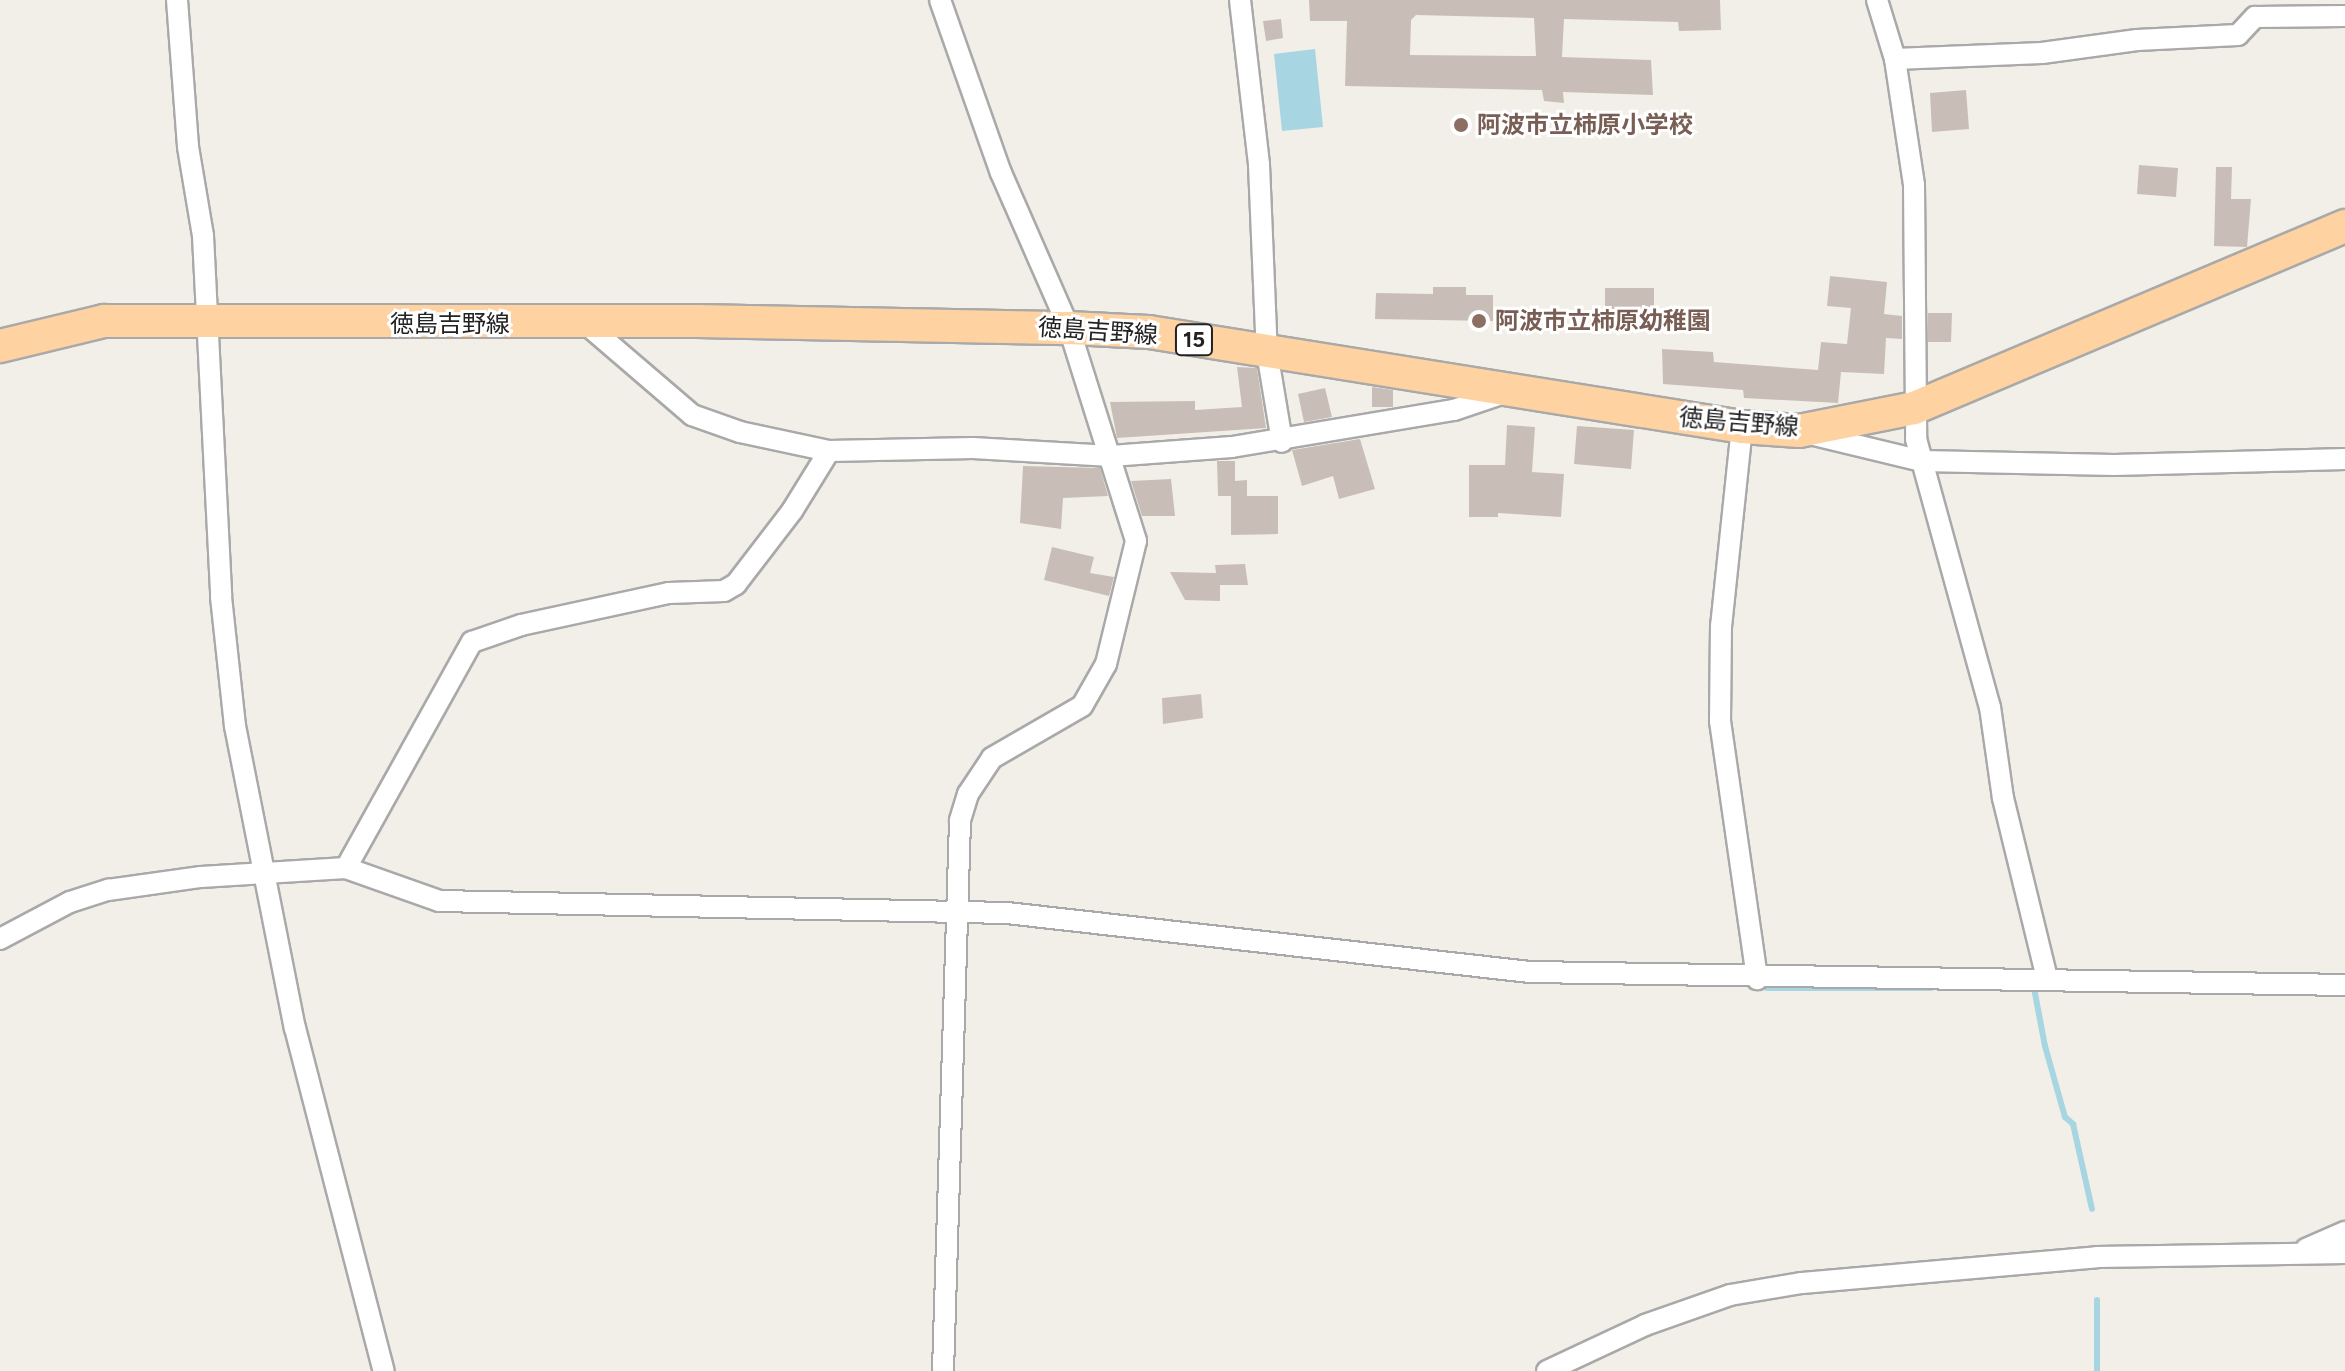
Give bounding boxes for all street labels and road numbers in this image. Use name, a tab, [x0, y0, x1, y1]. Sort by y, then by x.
street label: 徳島吉野線	[390, 310, 510, 338]
street label: 徳島吉野線	[1037, 312, 1159, 350]
road number: 15	[1174, 322, 1214, 358]
street label: 徳島吉野線	[1678, 402, 1800, 442]

